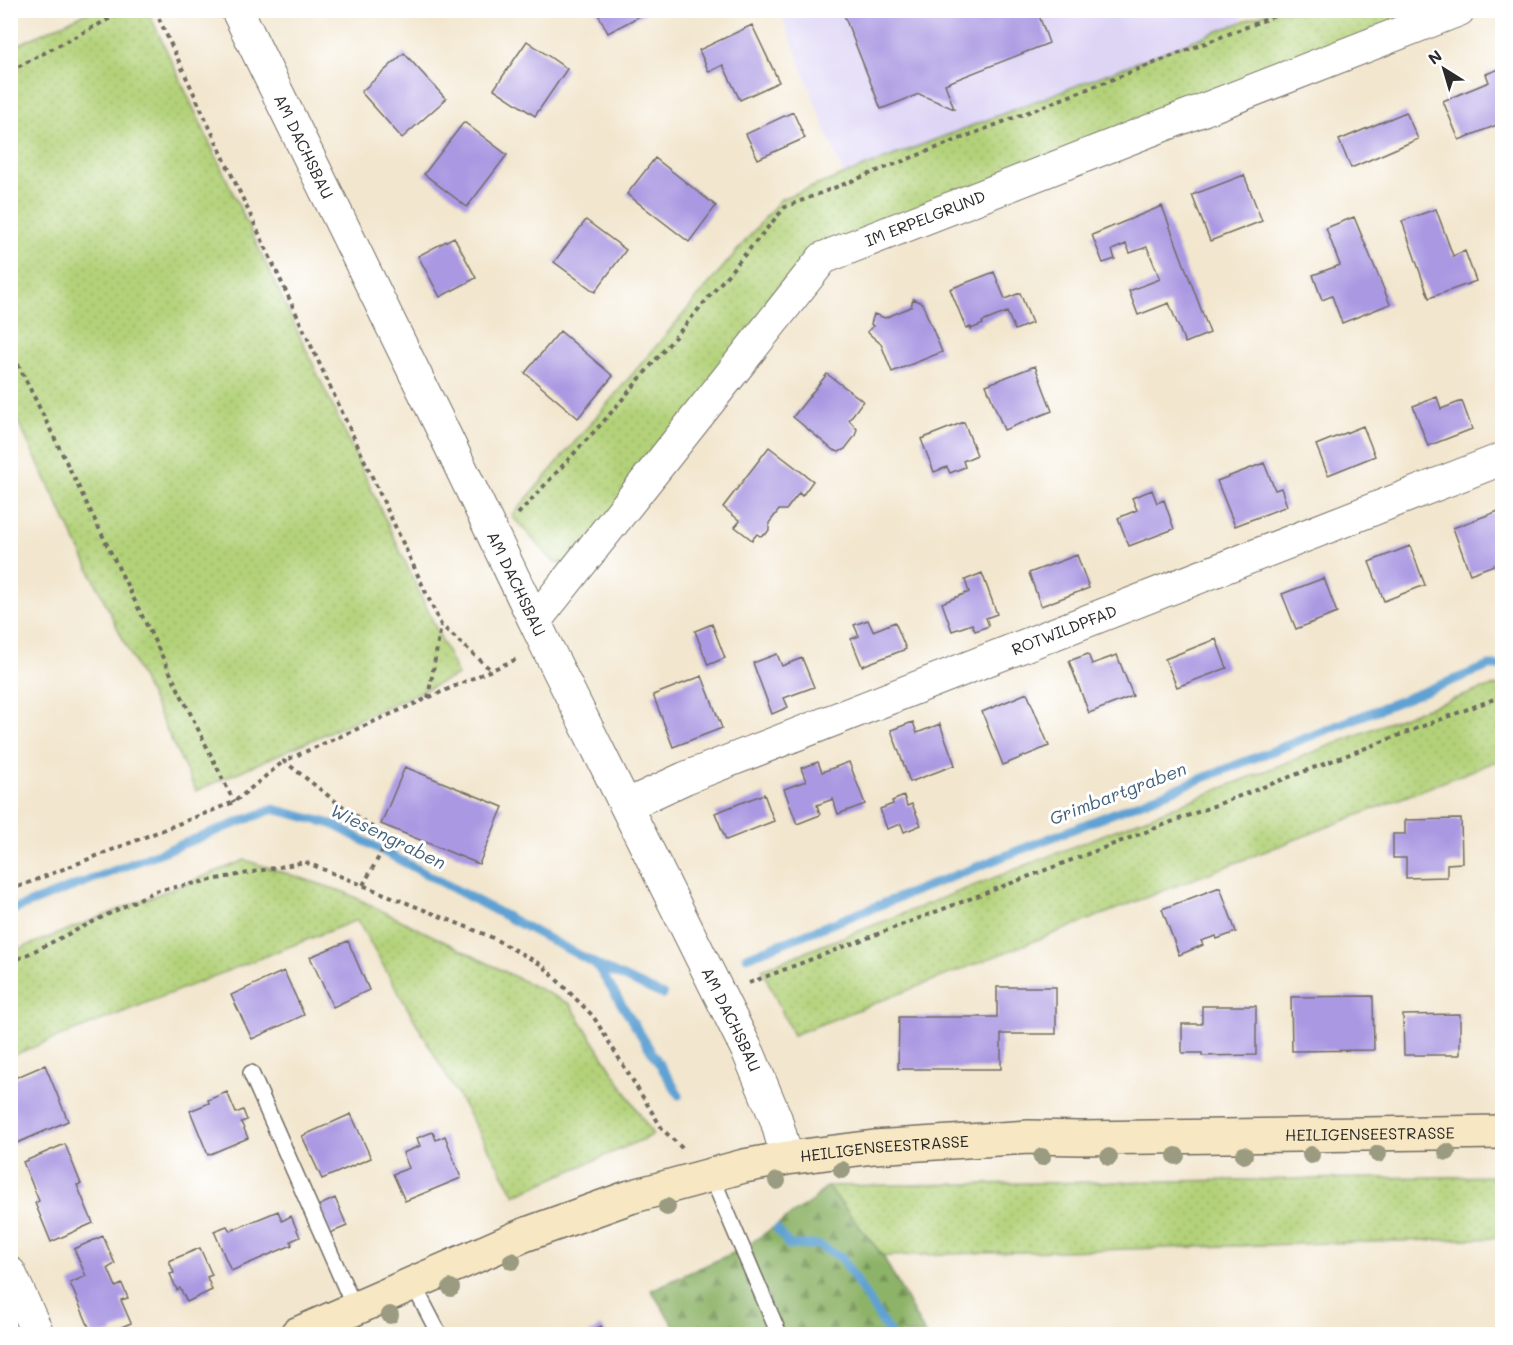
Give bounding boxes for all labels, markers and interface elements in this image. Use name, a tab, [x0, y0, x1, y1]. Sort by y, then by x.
north arrow	[1414, 39, 1474, 99]
text: N	[1423, 45, 1446, 69]
street label: AM DACHSBAU	[270, 91, 339, 202]
street label: IM ERPELGRUND	[862, 185, 988, 251]
street label: AM DACHSBAU	[483, 528, 551, 639]
street label: ROTWILDPFAD	[1008, 599, 1120, 660]
water label: Grimbartgraben	[1046, 756, 1190, 830]
water label: Wiesengraben	[327, 798, 450, 874]
street label: AM DACHSBAU	[698, 963, 766, 1074]
street label: HEILIGENSEESTRASSE	[1285, 1122, 1455, 1145]
street label: HEILIGENSEESTRASSE	[799, 1130, 969, 1166]

